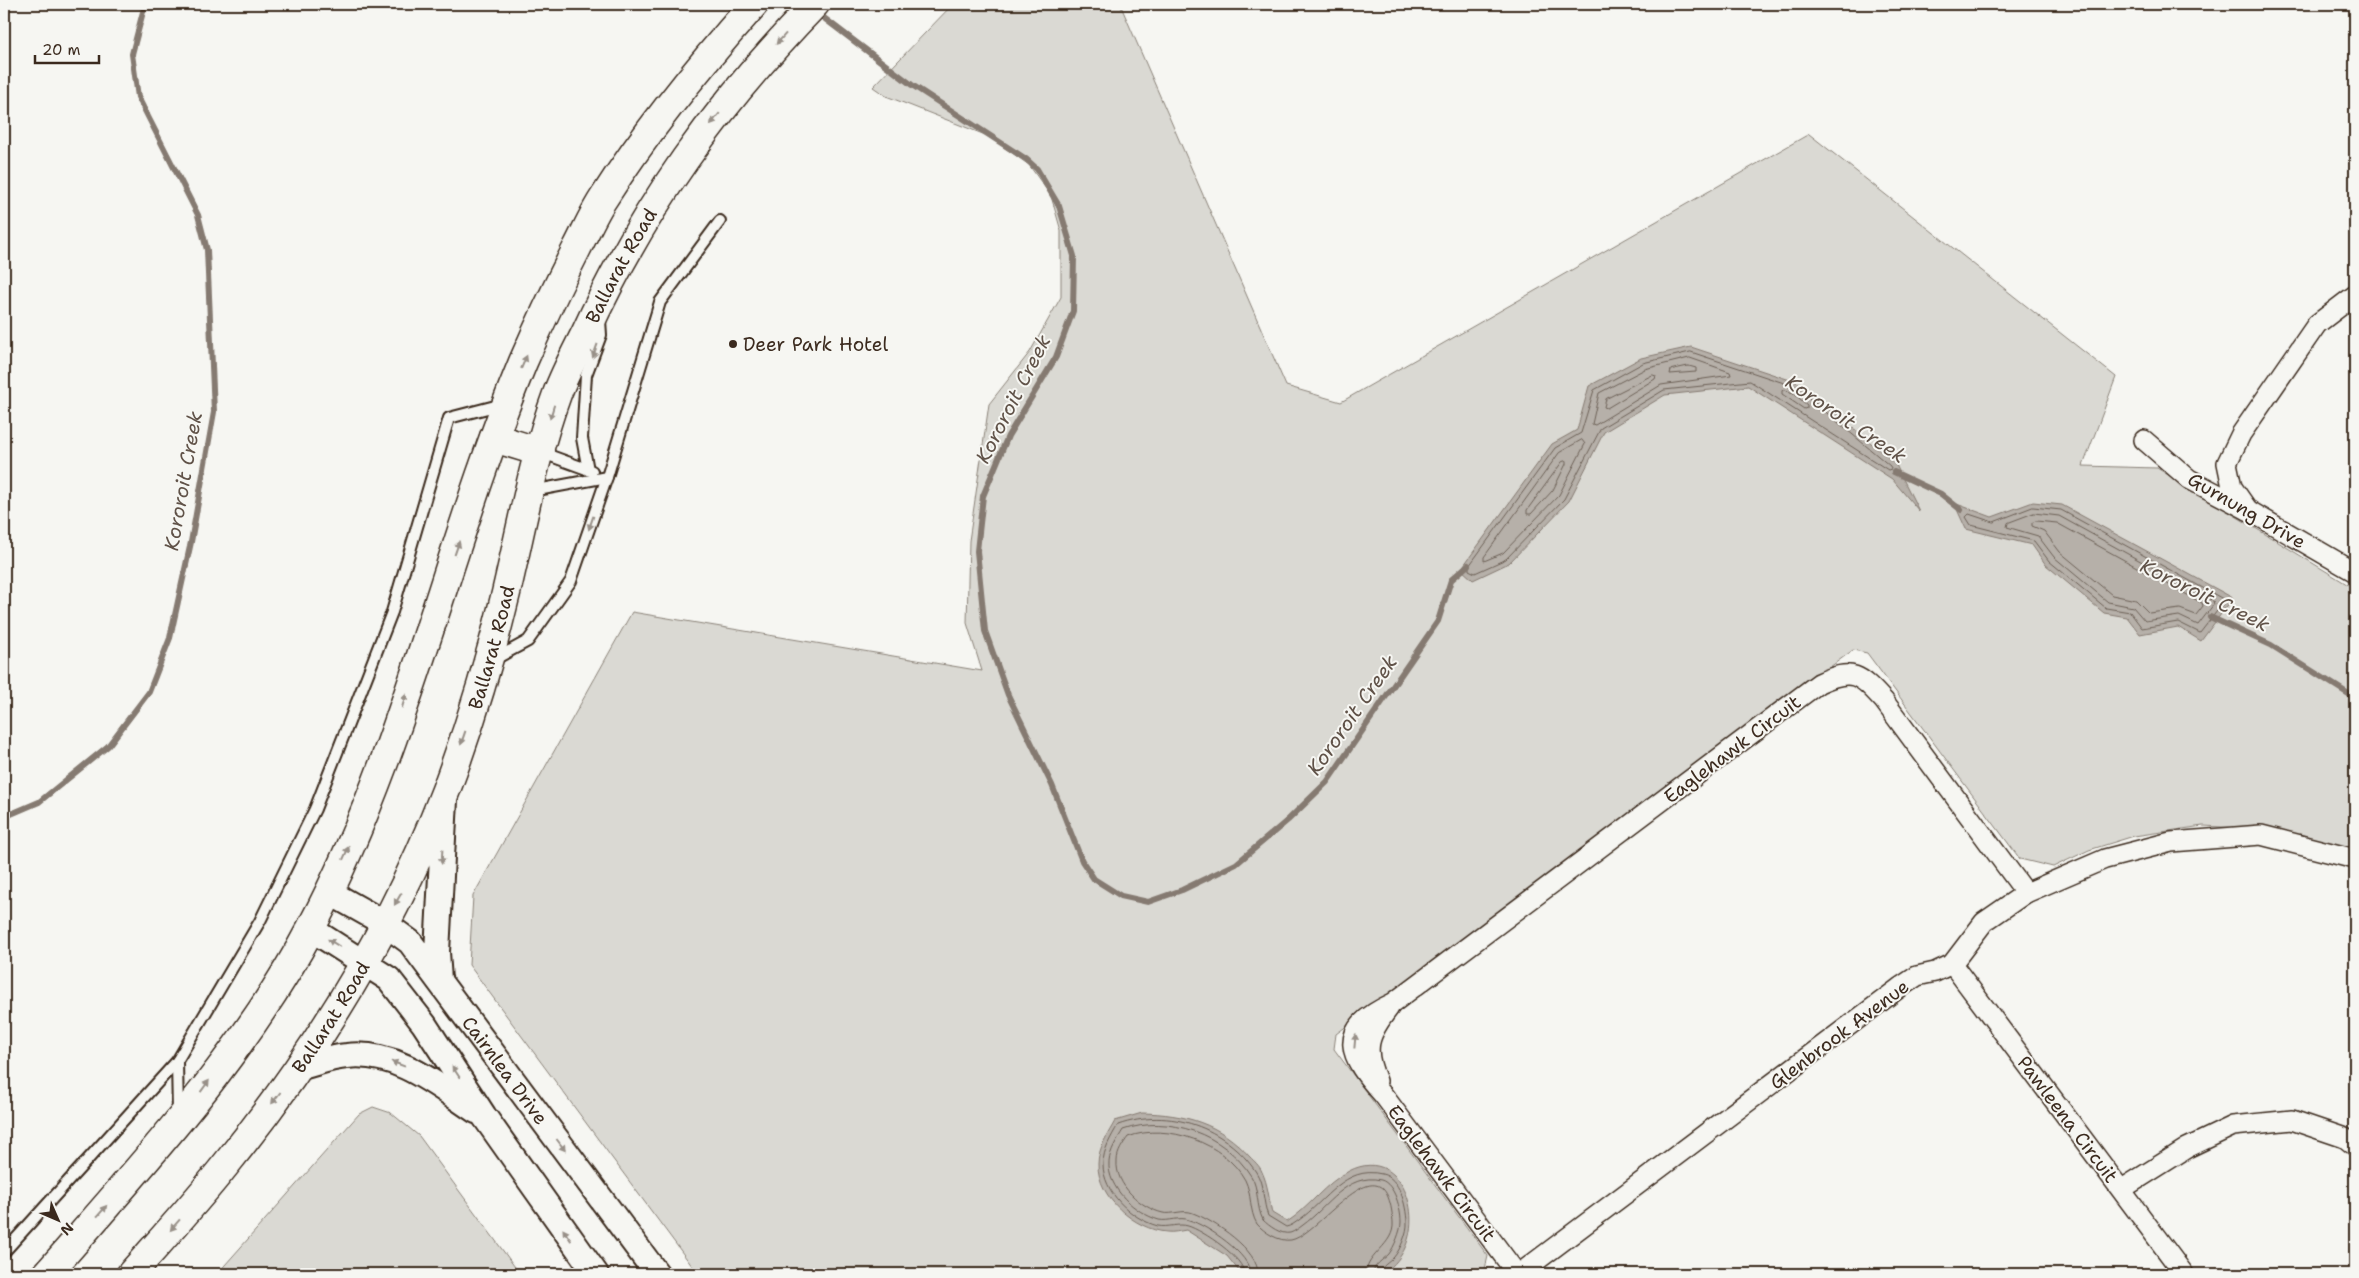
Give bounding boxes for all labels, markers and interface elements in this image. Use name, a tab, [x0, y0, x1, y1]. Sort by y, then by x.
scale bar	[35, 32, 99, 64]
one-way arrow	[776, 33, 787, 45]
text: 20 m	[42, 40, 81, 60]
one-way arrow	[709, 112, 720, 125]
street label: Ballarat Road	[580, 204, 663, 327]
water label: Kororoit Creek	[969, 330, 1057, 468]
place label: Deer Park Hotel	[743, 332, 888, 357]
marker: Deer Park Hotel	[727, 338, 739, 350]
one-way arrow	[591, 344, 599, 359]
one-way arrow	[520, 355, 528, 369]
water label: Kororoit Creek	[1780, 369, 1912, 470]
one-way arrow	[547, 405, 555, 420]
water label: Kororoit Creek	[158, 409, 208, 553]
street label: Gurnung Drive	[2183, 467, 2310, 554]
one-way arrow	[587, 516, 595, 531]
one-way arrow	[454, 540, 461, 555]
water label: Kororoit Creek	[2136, 552, 2275, 638]
street label: Ballarat Road	[463, 583, 520, 712]
water label: Kororoit Creek	[1301, 649, 1403, 780]
street label: Eaglehawk Circuit	[1659, 690, 1806, 809]
one-way arrow	[401, 694, 409, 709]
one-way arrow	[459, 730, 467, 745]
one-way arrow	[342, 846, 350, 860]
one-way arrow	[438, 849, 446, 865]
one-way arrow	[394, 892, 402, 907]
one-way arrow	[328, 939, 341, 948]
street label: Ballarat Road	[286, 957, 375, 1078]
street label: Glenbrook Avenue	[1765, 974, 1914, 1095]
street label: Cairnlea Drive	[456, 1011, 554, 1130]
one-way arrow	[1351, 1032, 1359, 1048]
street label: Pawleena Circuit	[2012, 1051, 2123, 1188]
one-way arrow	[390, 1060, 405, 1067]
one-way arrow	[451, 1066, 460, 1079]
one-way arrow	[200, 1080, 211, 1093]
one-way arrow	[271, 1091, 281, 1105]
street label: Eaglehawk Circuit	[1382, 1100, 1501, 1247]
one-way arrow	[556, 1138, 567, 1151]
north arrow	[32, 1196, 82, 1246]
one-way arrow	[96, 1205, 107, 1217]
one-way arrow	[169, 1218, 180, 1231]
text: N	[57, 1219, 77, 1239]
one-way arrow	[562, 1228, 572, 1242]

